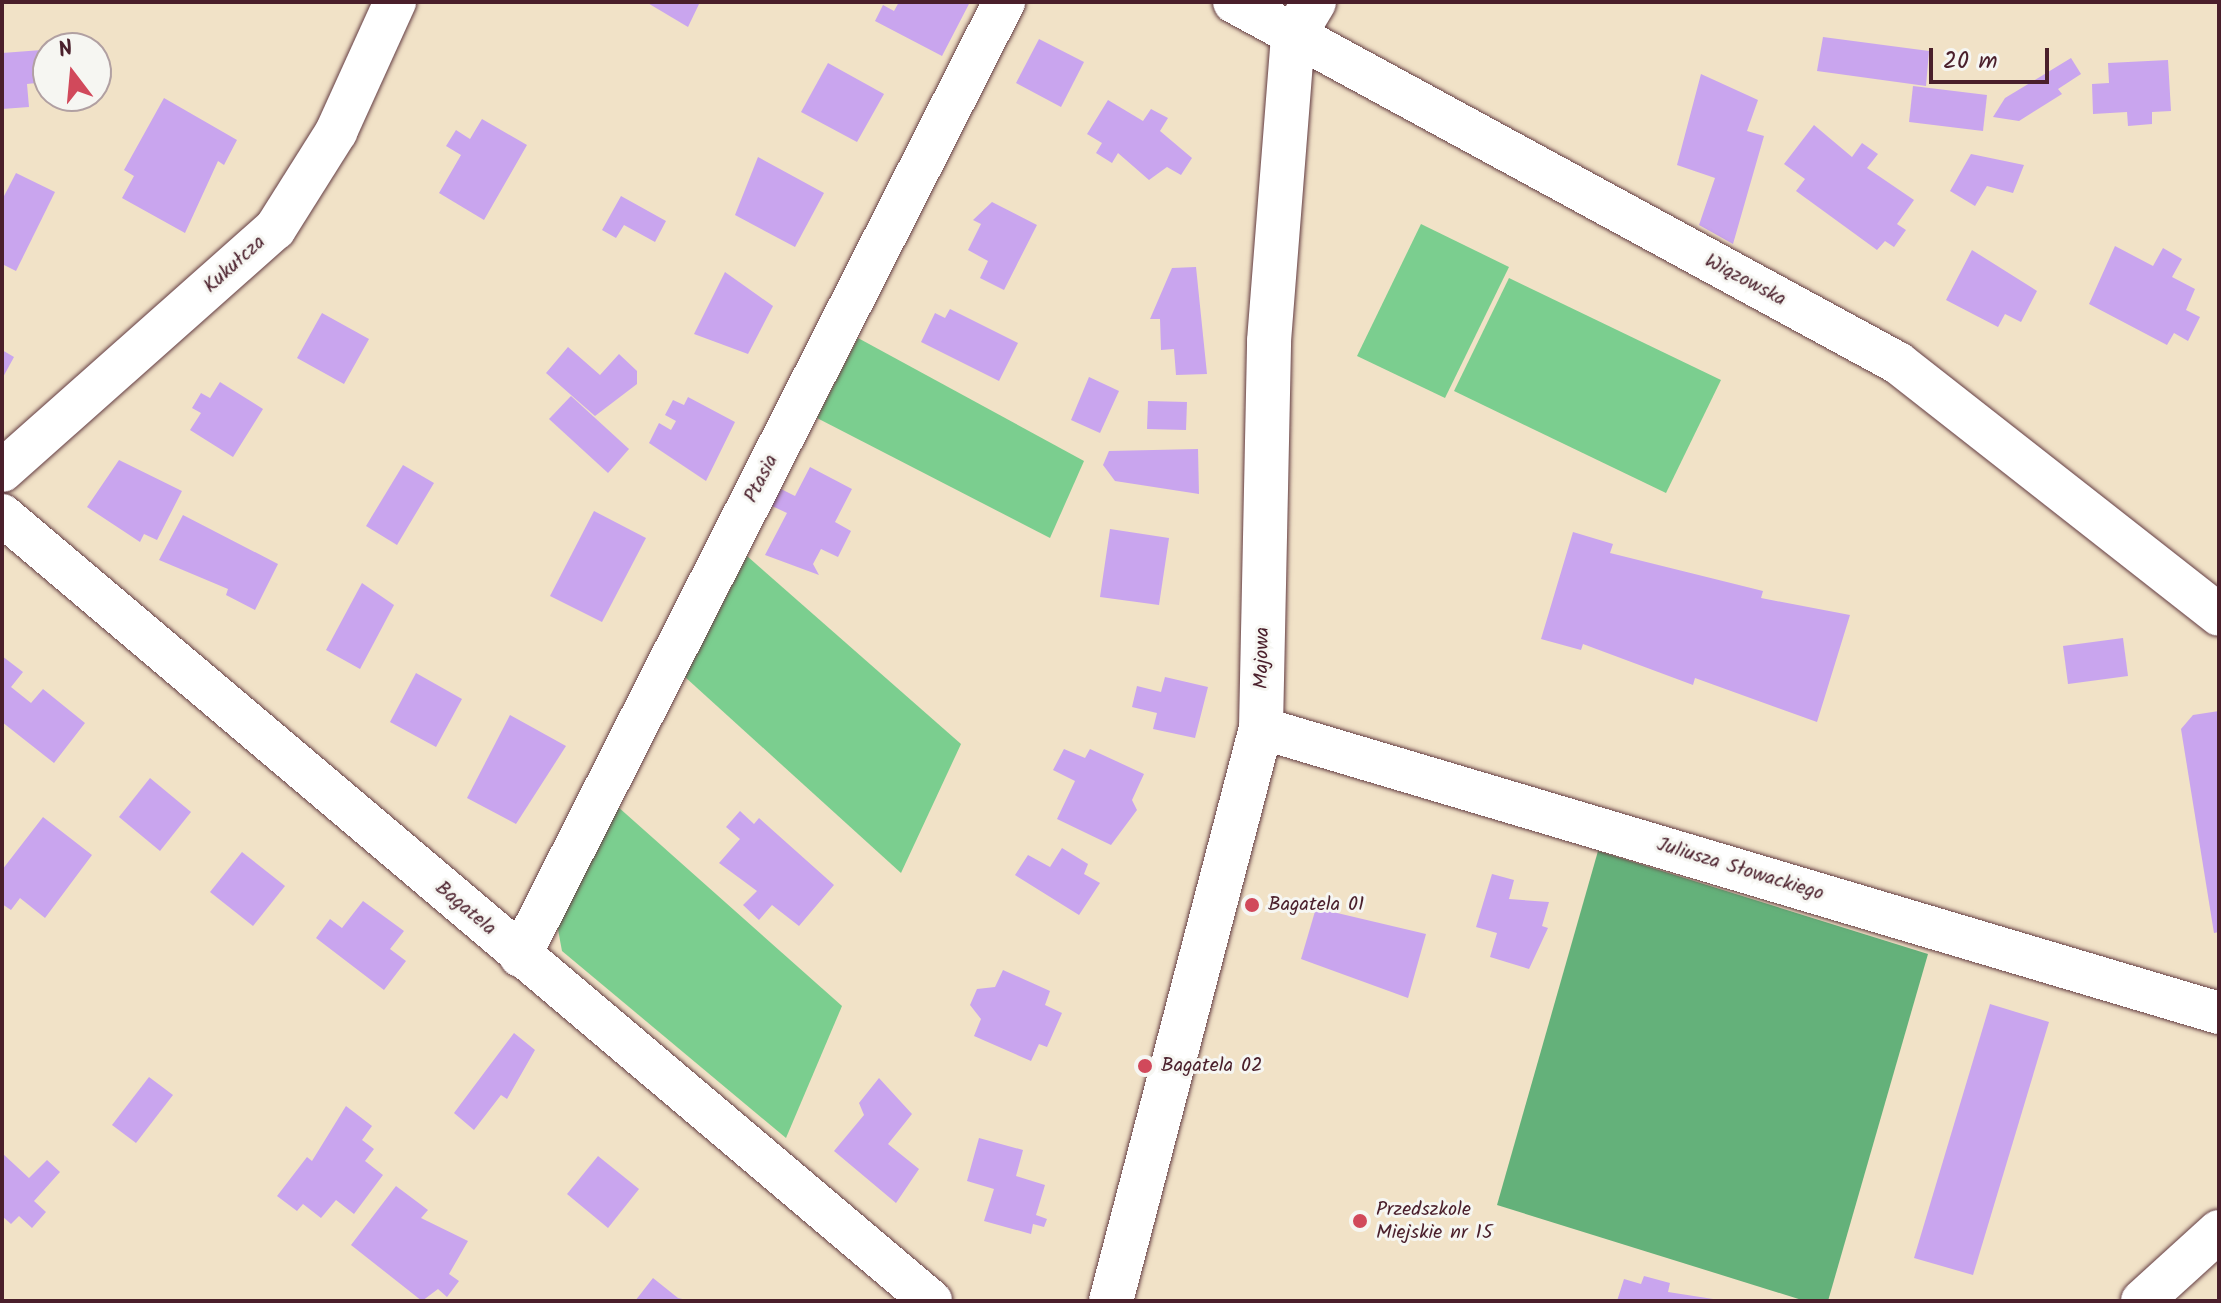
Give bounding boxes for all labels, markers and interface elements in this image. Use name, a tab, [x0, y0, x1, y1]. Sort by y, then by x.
north arrow	[32, 32, 112, 112]
text: N	[54, 32, 77, 69]
scale bar	[1933, 32, 2053, 82]
text: 20 m	[1943, 42, 1998, 81]
street label: Kukułcza	[199, 231, 271, 299]
street label: Wiązowska	[1700, 250, 1790, 312]
street label: Ptasia	[740, 451, 784, 507]
street label: Majowa	[1250, 627, 1276, 689]
street label: Juliusza Słowackiego	[1654, 833, 1826, 907]
street label: Bagatela	[430, 877, 500, 941]
place label: Bagatela 01	[1268, 893, 1364, 917]
marker: Bagatela 01	[1243, 896, 1261, 914]
place label: Bagatela 02	[1161, 1054, 1263, 1078]
marker: Bagatela 02	[1136, 1057, 1154, 1075]
place label: Przedszkole Miejskie nr 15	[1376, 1198, 1493, 1245]
marker: Przedszkole Miejskie nr 15	[1351, 1212, 1369, 1230]

